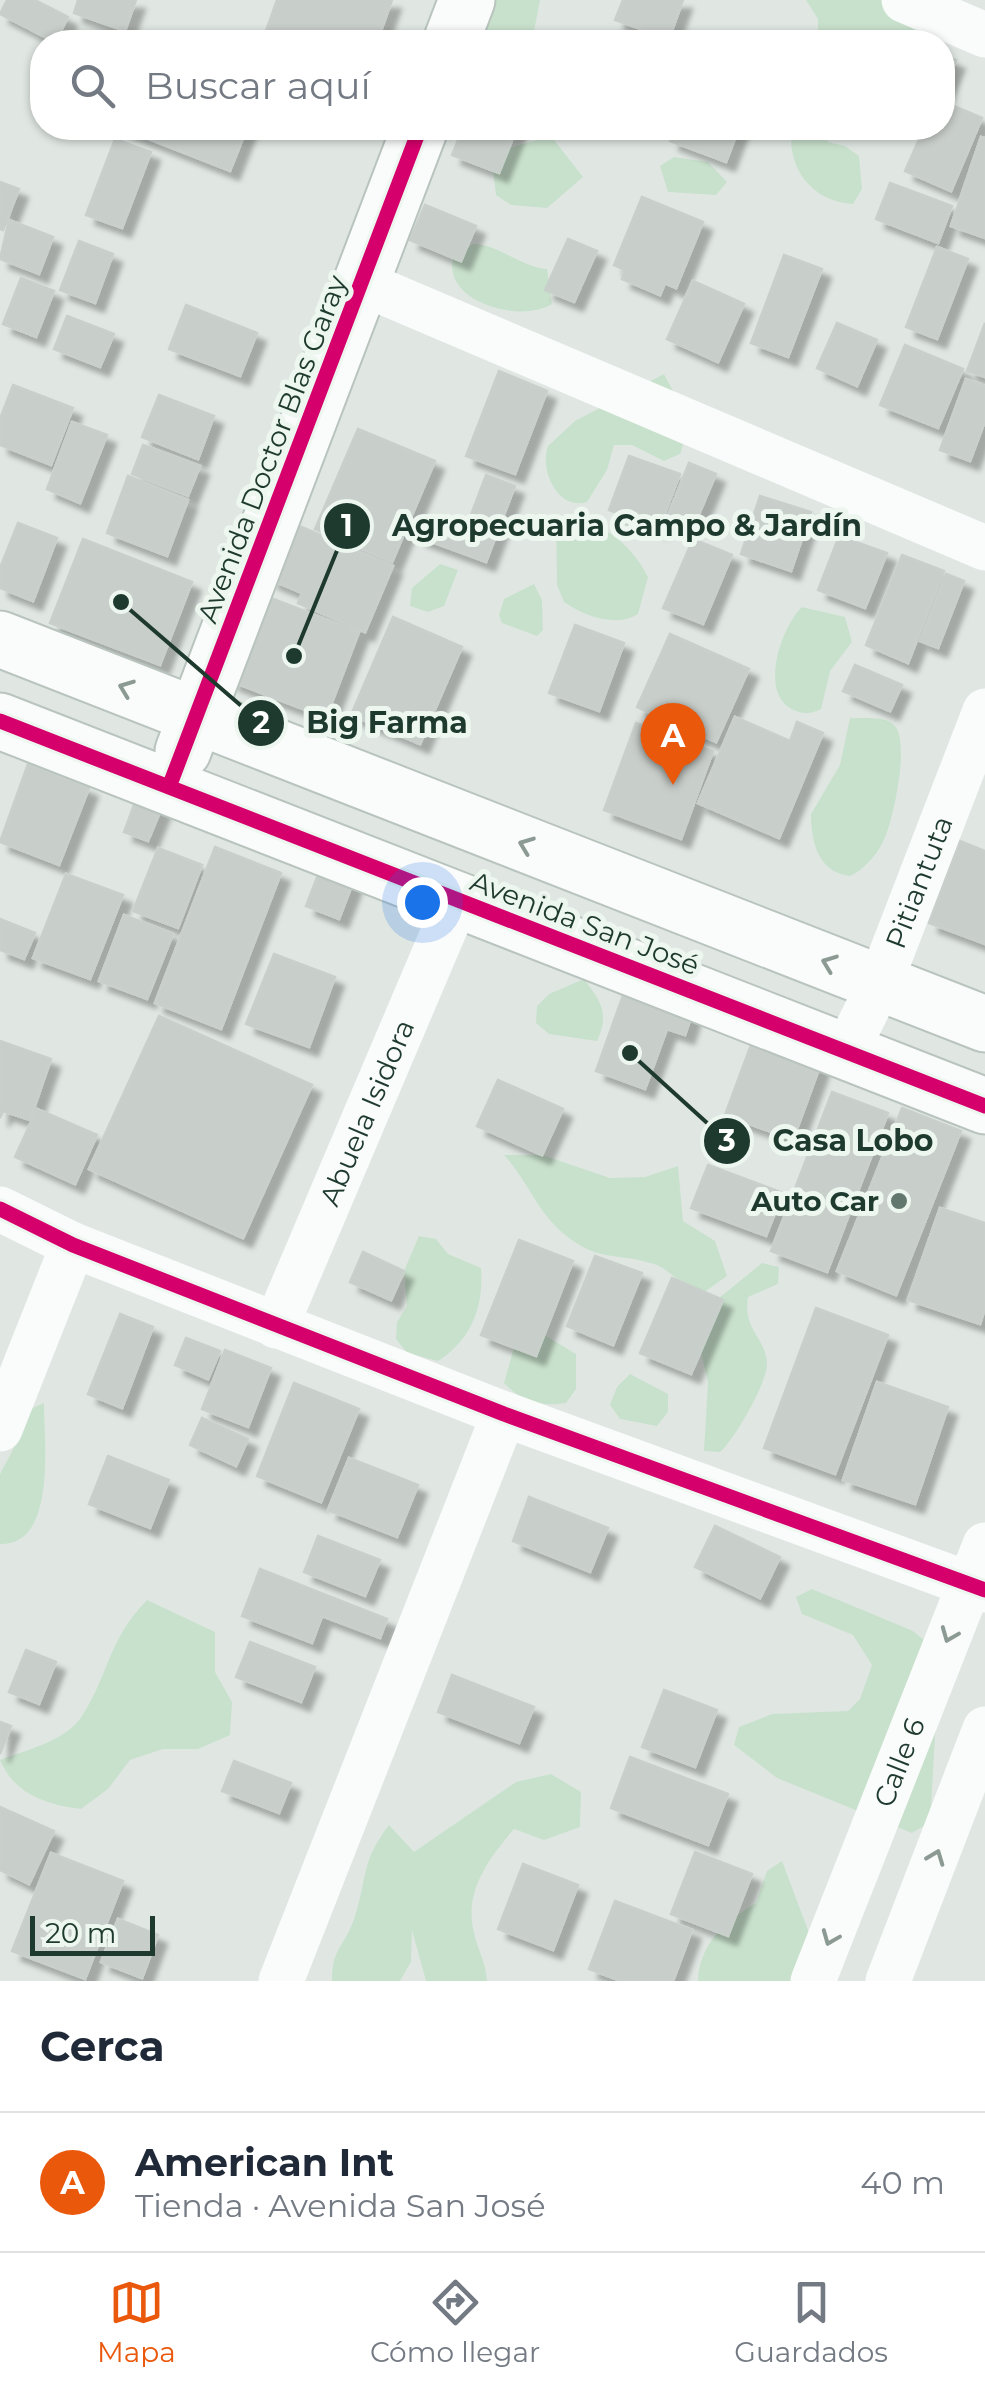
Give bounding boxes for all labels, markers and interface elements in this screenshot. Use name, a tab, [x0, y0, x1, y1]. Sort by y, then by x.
search box	[30, 30, 955, 140]
icon: search	[65, 58, 120, 113]
text: Buscar aquí	[145, 62, 371, 109]
street label: Avenida Doctor Blas Garay	[190, 270, 354, 628]
callout: Agropecuaria Campo & Jardín	[322, 496, 882, 556]
text: 1	[341, 507, 353, 544]
text: Agropecuaria Campo & Jardín	[391, 507, 862, 544]
one-way arrow	[118, 680, 135, 700]
callout: Big Farma	[236, 693, 487, 753]
pin: A	[640, 702, 706, 785]
text: 2	[252, 704, 270, 741]
text: Big Farma	[306, 704, 468, 741]
street label: Pitiantuta	[878, 811, 960, 953]
one-way arrow	[518, 836, 536, 856]
street label: Avenida San José	[466, 864, 704, 982]
your location	[397, 877, 448, 928]
one-way arrow	[821, 954, 839, 974]
street label: Abuela Isidora	[312, 1014, 421, 1211]
callout: Casa Lobo	[702, 1111, 953, 1171]
text: 3	[717, 1122, 736, 1159]
text: Casa Lobo	[772, 1122, 934, 1159]
place label: Auto Car	[750, 1184, 879, 1218]
marker: Auto Car	[888, 1190, 910, 1212]
one-way arrow	[941, 1626, 961, 1643]
street label: Calle 6	[866, 1713, 932, 1812]
one-way arrow	[924, 1850, 945, 1867]
scale bar	[30, 1911, 155, 1956]
text: 20 m	[45, 1916, 116, 1950]
one-way arrow	[822, 1928, 842, 1946]
text: Cerca	[40, 2020, 165, 2072]
text: American Int	[135, 2139, 394, 2186]
text: A	[60, 2163, 85, 2202]
text: 40 m	[860, 2163, 945, 2202]
text: Tienda · Avenida San José	[135, 2186, 545, 2225]
tab: Mapa	[97, 2275, 176, 2369]
tab: Cómo llegar	[370, 2275, 540, 2369]
tab: Guardados	[734, 2275, 888, 2369]

